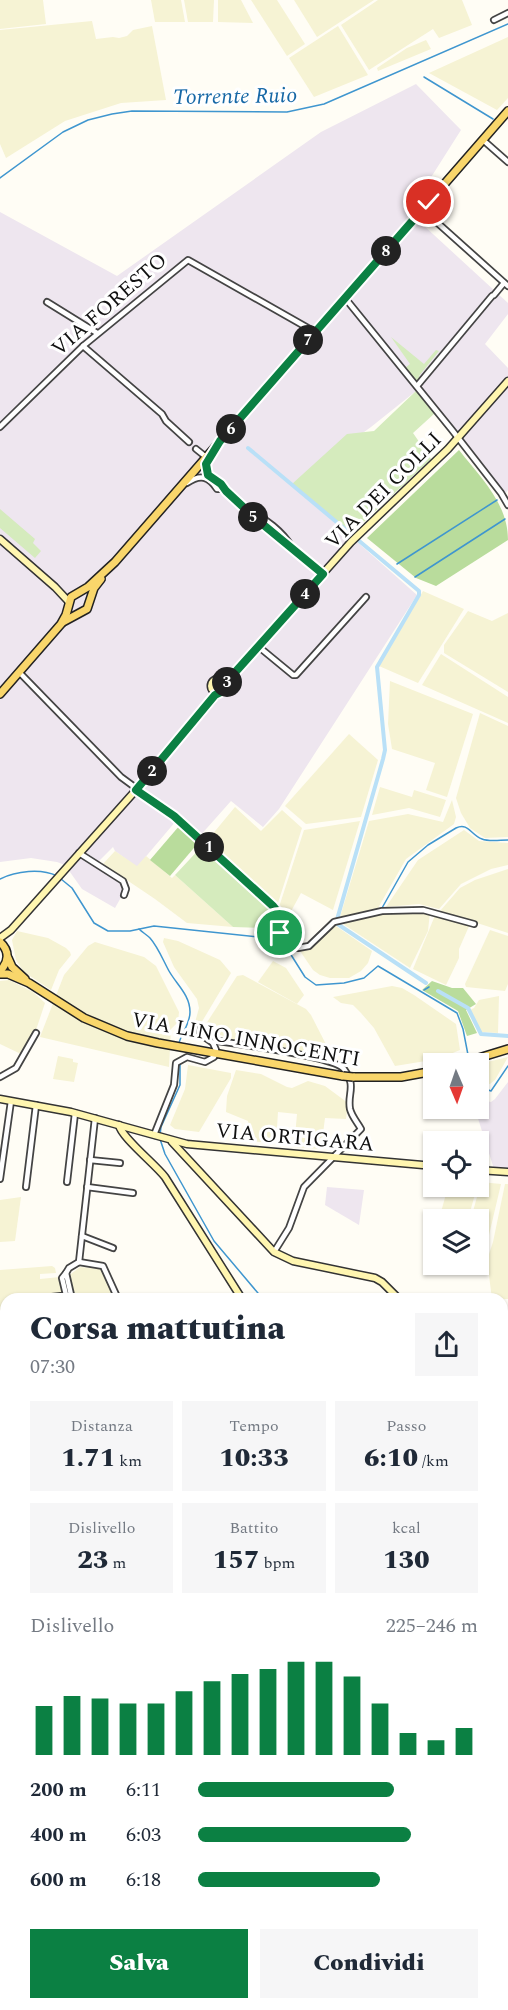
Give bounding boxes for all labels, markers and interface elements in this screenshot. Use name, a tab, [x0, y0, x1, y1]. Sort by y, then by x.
water label: Torrente Ruio	[173, 79, 298, 114]
pin	[403, 176, 454, 227]
icon: check	[412, 185, 445, 218]
pin: 8	[371, 236, 401, 266]
text: 8	[382, 239, 390, 263]
street label: VIA FORESTO	[45, 245, 175, 364]
pin: 7	[293, 325, 323, 355]
text: 7	[304, 328, 312, 352]
pin: 6	[216, 414, 246, 444]
text: 6	[227, 417, 235, 441]
street label: VIA DEI COLLI	[318, 425, 450, 557]
pin: 5	[238, 502, 268, 532]
text: 5	[249, 505, 257, 529]
pin: 4	[290, 579, 320, 609]
text: 4	[301, 582, 309, 606]
pin: 3	[212, 667, 242, 697]
text: 3	[223, 670, 231, 694]
pin: 2	[137, 756, 167, 786]
text: 2	[148, 759, 156, 783]
pin: 1	[194, 832, 224, 862]
text: 1	[205, 835, 213, 859]
pin	[254, 907, 305, 958]
icon: arrive	[263, 916, 296, 949]
street label: VIA LINO INNOCENTI	[129, 1004, 363, 1076]
north arrow	[423, 1053, 489, 1119]
map controls	[423, 1053, 489, 1275]
street label: VIA ORTIGARA	[214, 1115, 376, 1161]
button: locate	[423, 1131, 489, 1197]
button: layers	[423, 1209, 489, 1275]
text: Corsa mattutina	[30, 1304, 285, 1354]
button: share	[415, 1313, 478, 1376]
text: 07:30	[30, 1352, 75, 1382]
text: Distanza	[70, 1414, 133, 1438]
text: Tempo	[229, 1414, 279, 1438]
text: Passo	[386, 1414, 426, 1438]
text: 1.71	[61, 1438, 115, 1478]
text: 10:33	[219, 1438, 289, 1478]
text: 6:10	[364, 1438, 418, 1478]
text: km	[115, 1449, 142, 1473]
text: /km	[418, 1449, 449, 1473]
text: Dislivello	[68, 1516, 135, 1540]
text: Battito	[229, 1516, 278, 1540]
text: kcal	[392, 1516, 421, 1540]
text: 23	[77, 1540, 108, 1580]
text: 157	[213, 1540, 260, 1580]
text: 130	[383, 1540, 430, 1580]
text: m	[108, 1551, 126, 1575]
text: bpm	[260, 1551, 295, 1575]
text: Dislivello	[30, 1611, 114, 1641]
text: 225–246 m	[386, 1611, 478, 1641]
text: 200 m	[30, 1775, 87, 1805]
text: 6:11	[126, 1775, 161, 1805]
text: 400 m	[30, 1820, 87, 1850]
text: 6:03	[126, 1820, 161, 1850]
text: 600 m	[30, 1865, 87, 1895]
text: 6:18	[126, 1865, 161, 1895]
button: Salva	[30, 1929, 248, 1998]
button: Condividi	[260, 1929, 478, 1998]

